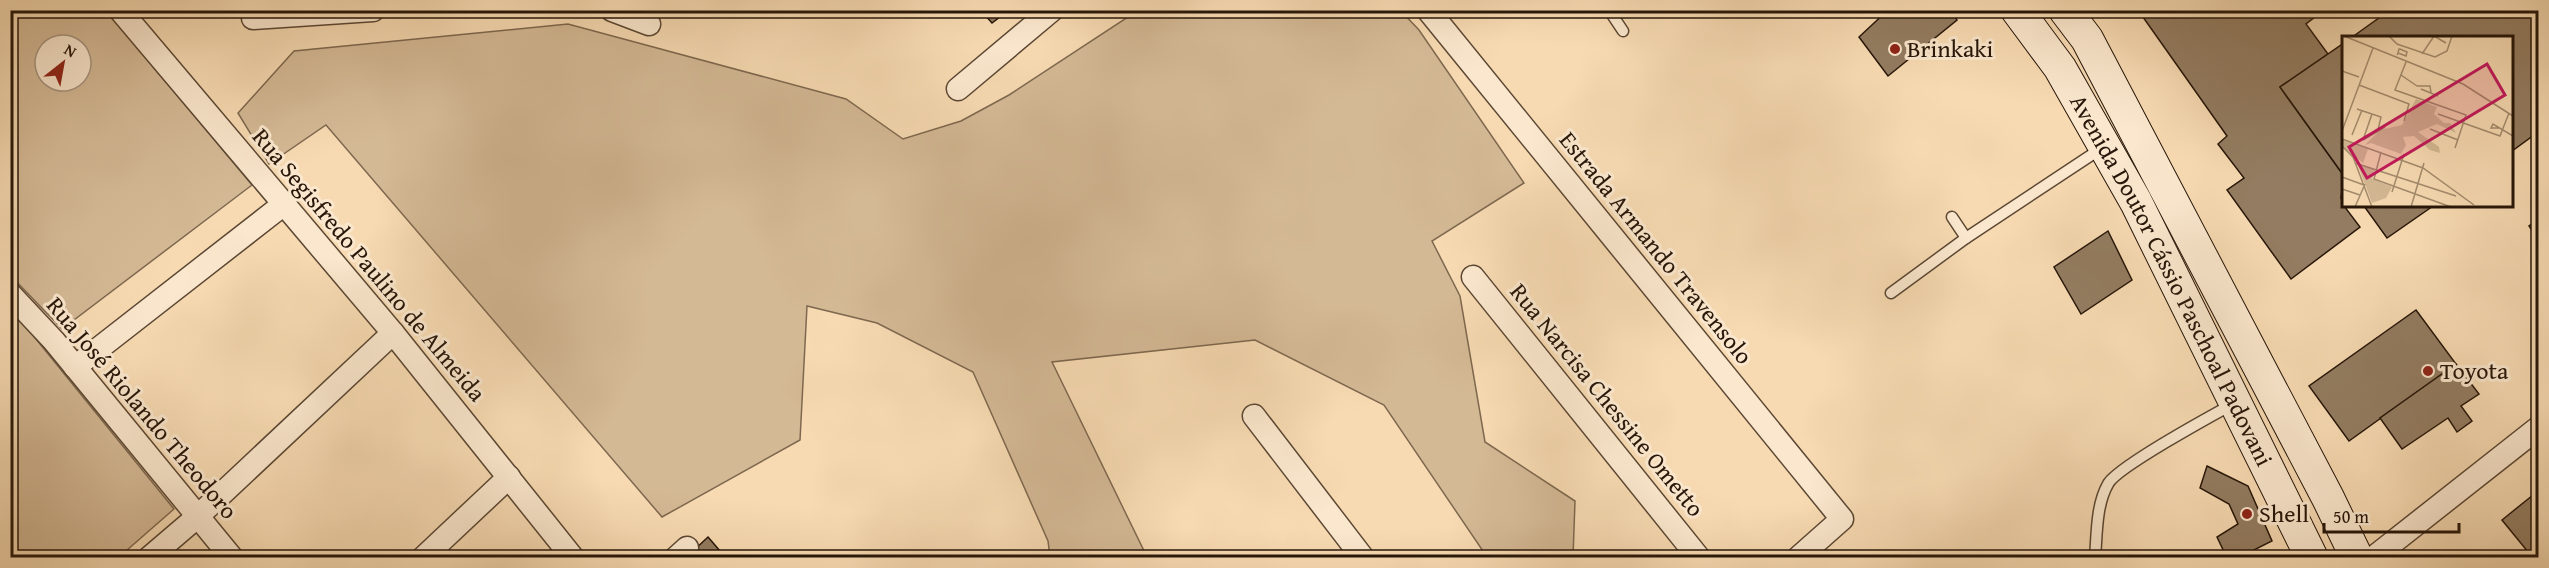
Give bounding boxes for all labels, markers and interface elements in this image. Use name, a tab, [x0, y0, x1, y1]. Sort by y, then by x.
place label: Brinkaki	[1907, 31, 1993, 66]
north arrow	[33, 33, 93, 93]
inset map	[2342, 36, 2513, 207]
text: N	[60, 37, 82, 63]
marker: Brinkaki	[1888, 42, 1902, 56]
street label: Avenida Doutor Cássio Paschoal Padovani	[2061, 88, 2282, 472]
street label: Rua Segisfredo Paulino de Almeida	[244, 120, 495, 410]
street label: Estrada Armando Travensolo	[1551, 124, 1761, 372]
street label: Rua Narcisa Chessine Ometto	[1502, 275, 1713, 524]
street label: Rua José Riolando Theodoro	[39, 289, 246, 527]
place label: Toyota	[2440, 353, 2509, 388]
marker: Toyota	[2421, 364, 2435, 378]
place label: Shell	[2259, 496, 2309, 531]
scale bar	[2324, 496, 2459, 534]
text: 50 m	[2333, 503, 2369, 530]
marker: Shell	[2240, 507, 2254, 521]

